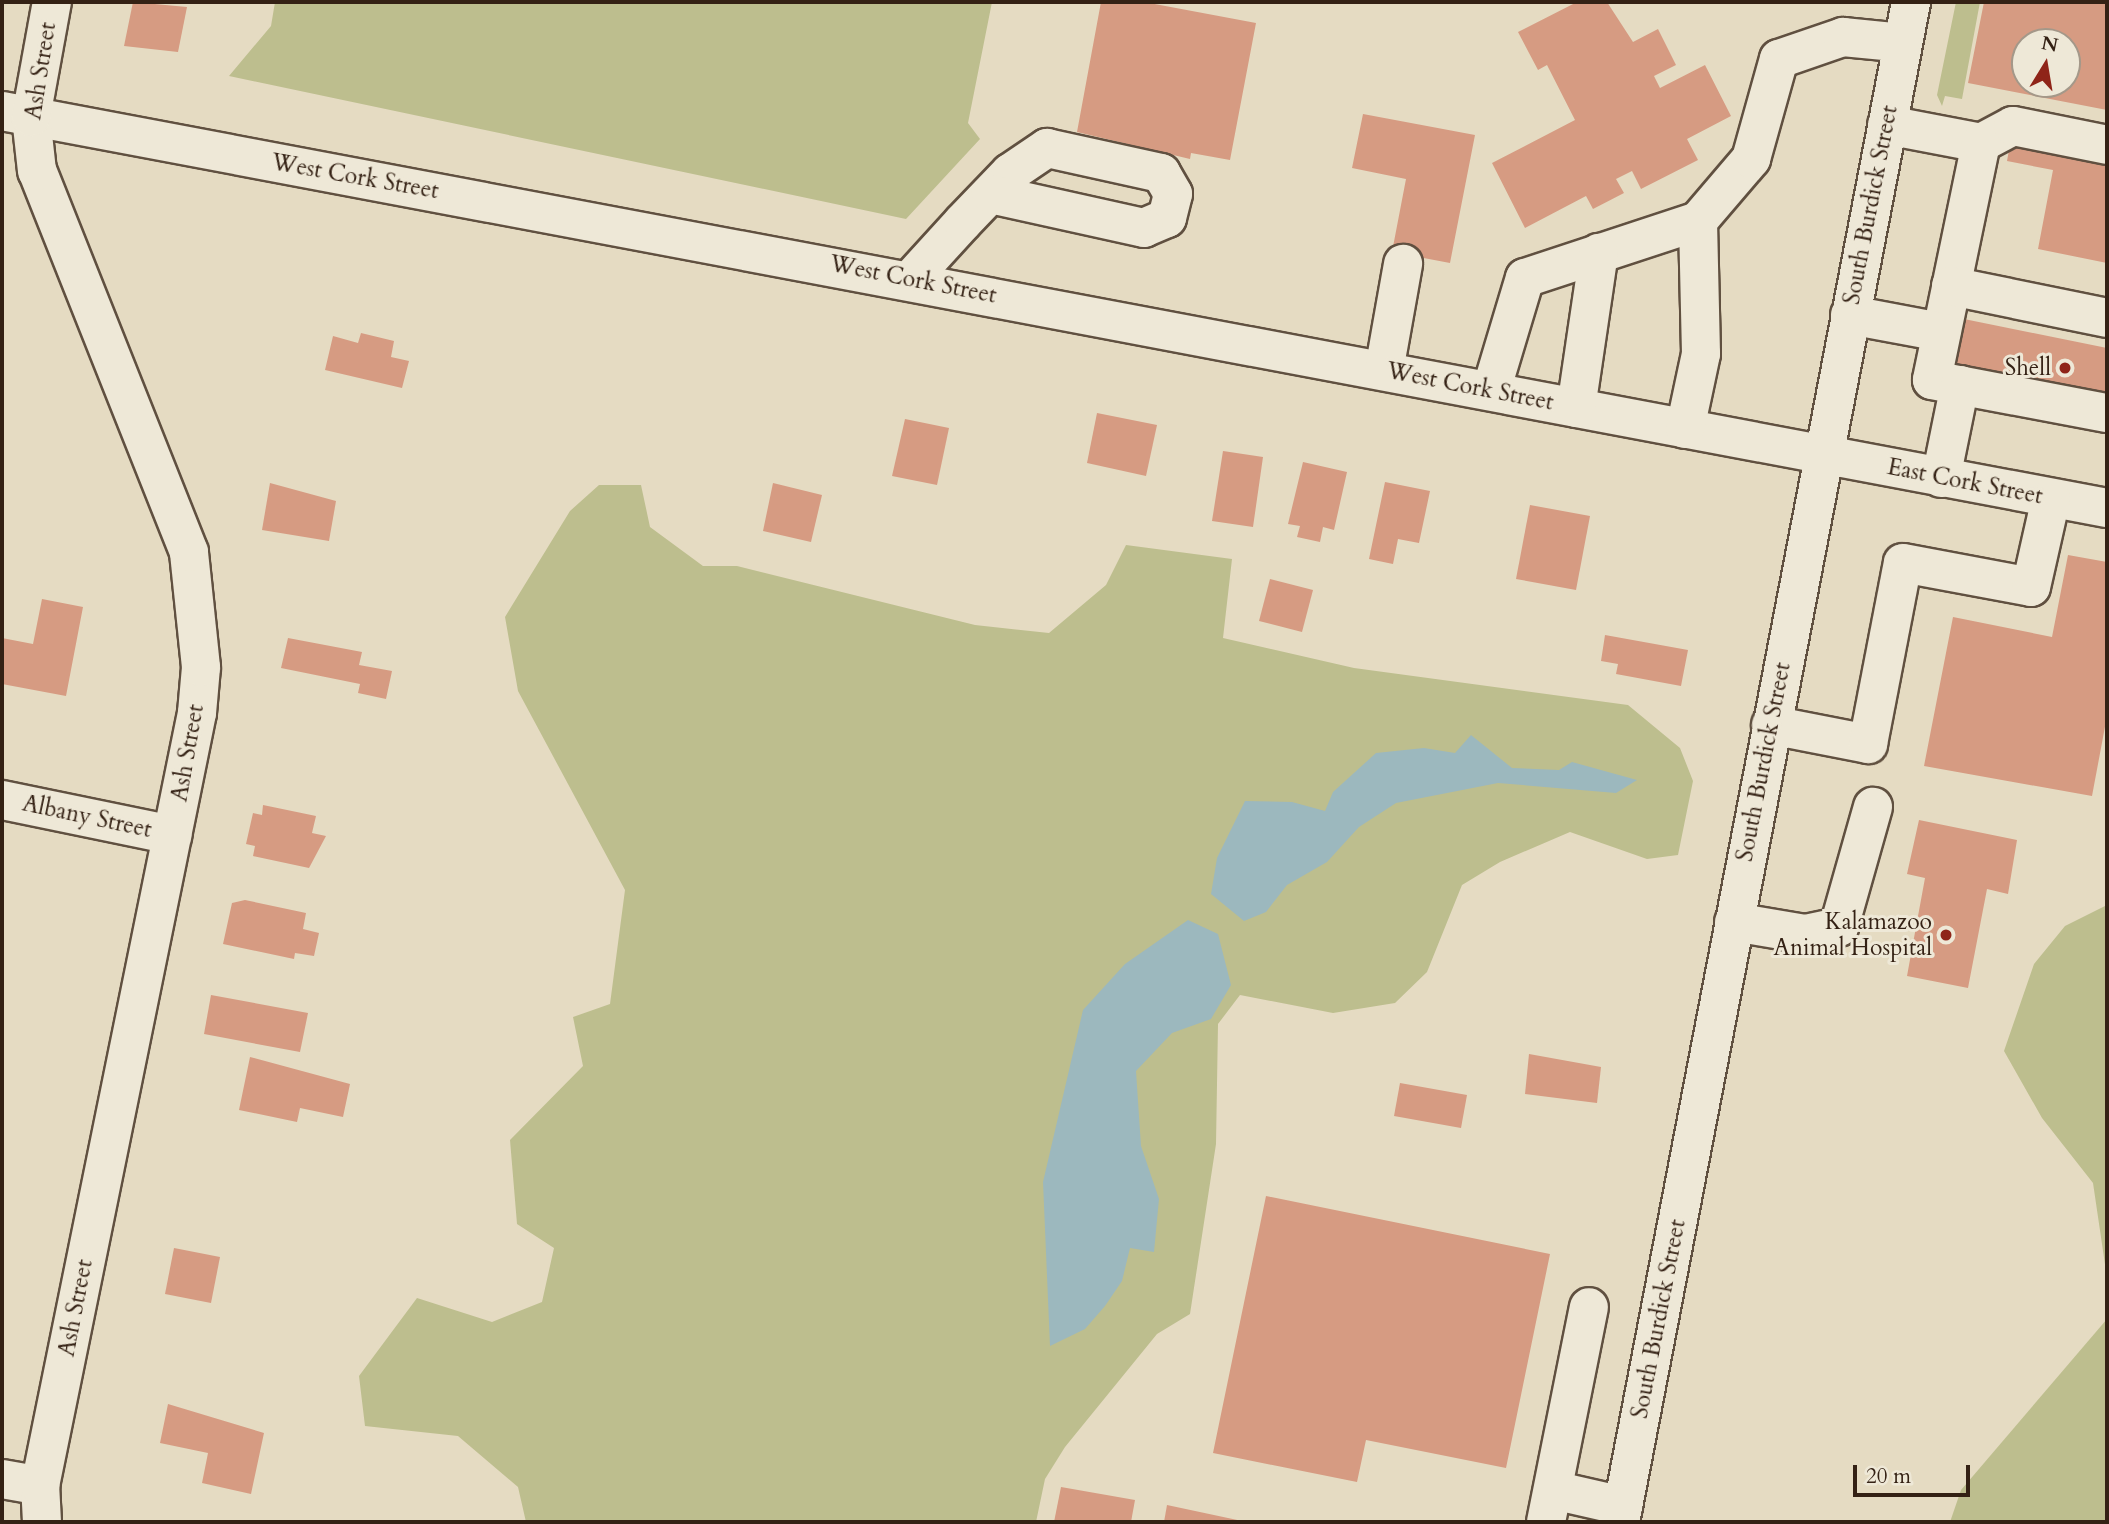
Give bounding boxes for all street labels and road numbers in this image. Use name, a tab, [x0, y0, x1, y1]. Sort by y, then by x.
street label: Ash Street	[20, 20, 62, 122]
street label: South Burdick Street	[1838, 103, 1904, 307]
street label: West Cork Street	[269, 149, 441, 205]
street label: West Cork Street	[827, 250, 999, 310]
street label: West Cork Street	[1384, 357, 1556, 417]
street label: East Cork Street	[1885, 453, 2045, 511]
street label: South Burdick Street	[1731, 660, 1797, 864]
street label: Ash Street	[166, 702, 210, 804]
street label: Albany Street	[20, 790, 154, 844]
street label: South Burdick Street	[1626, 1217, 1692, 1421]
street label: Ash Street	[53, 1257, 99, 1359]

